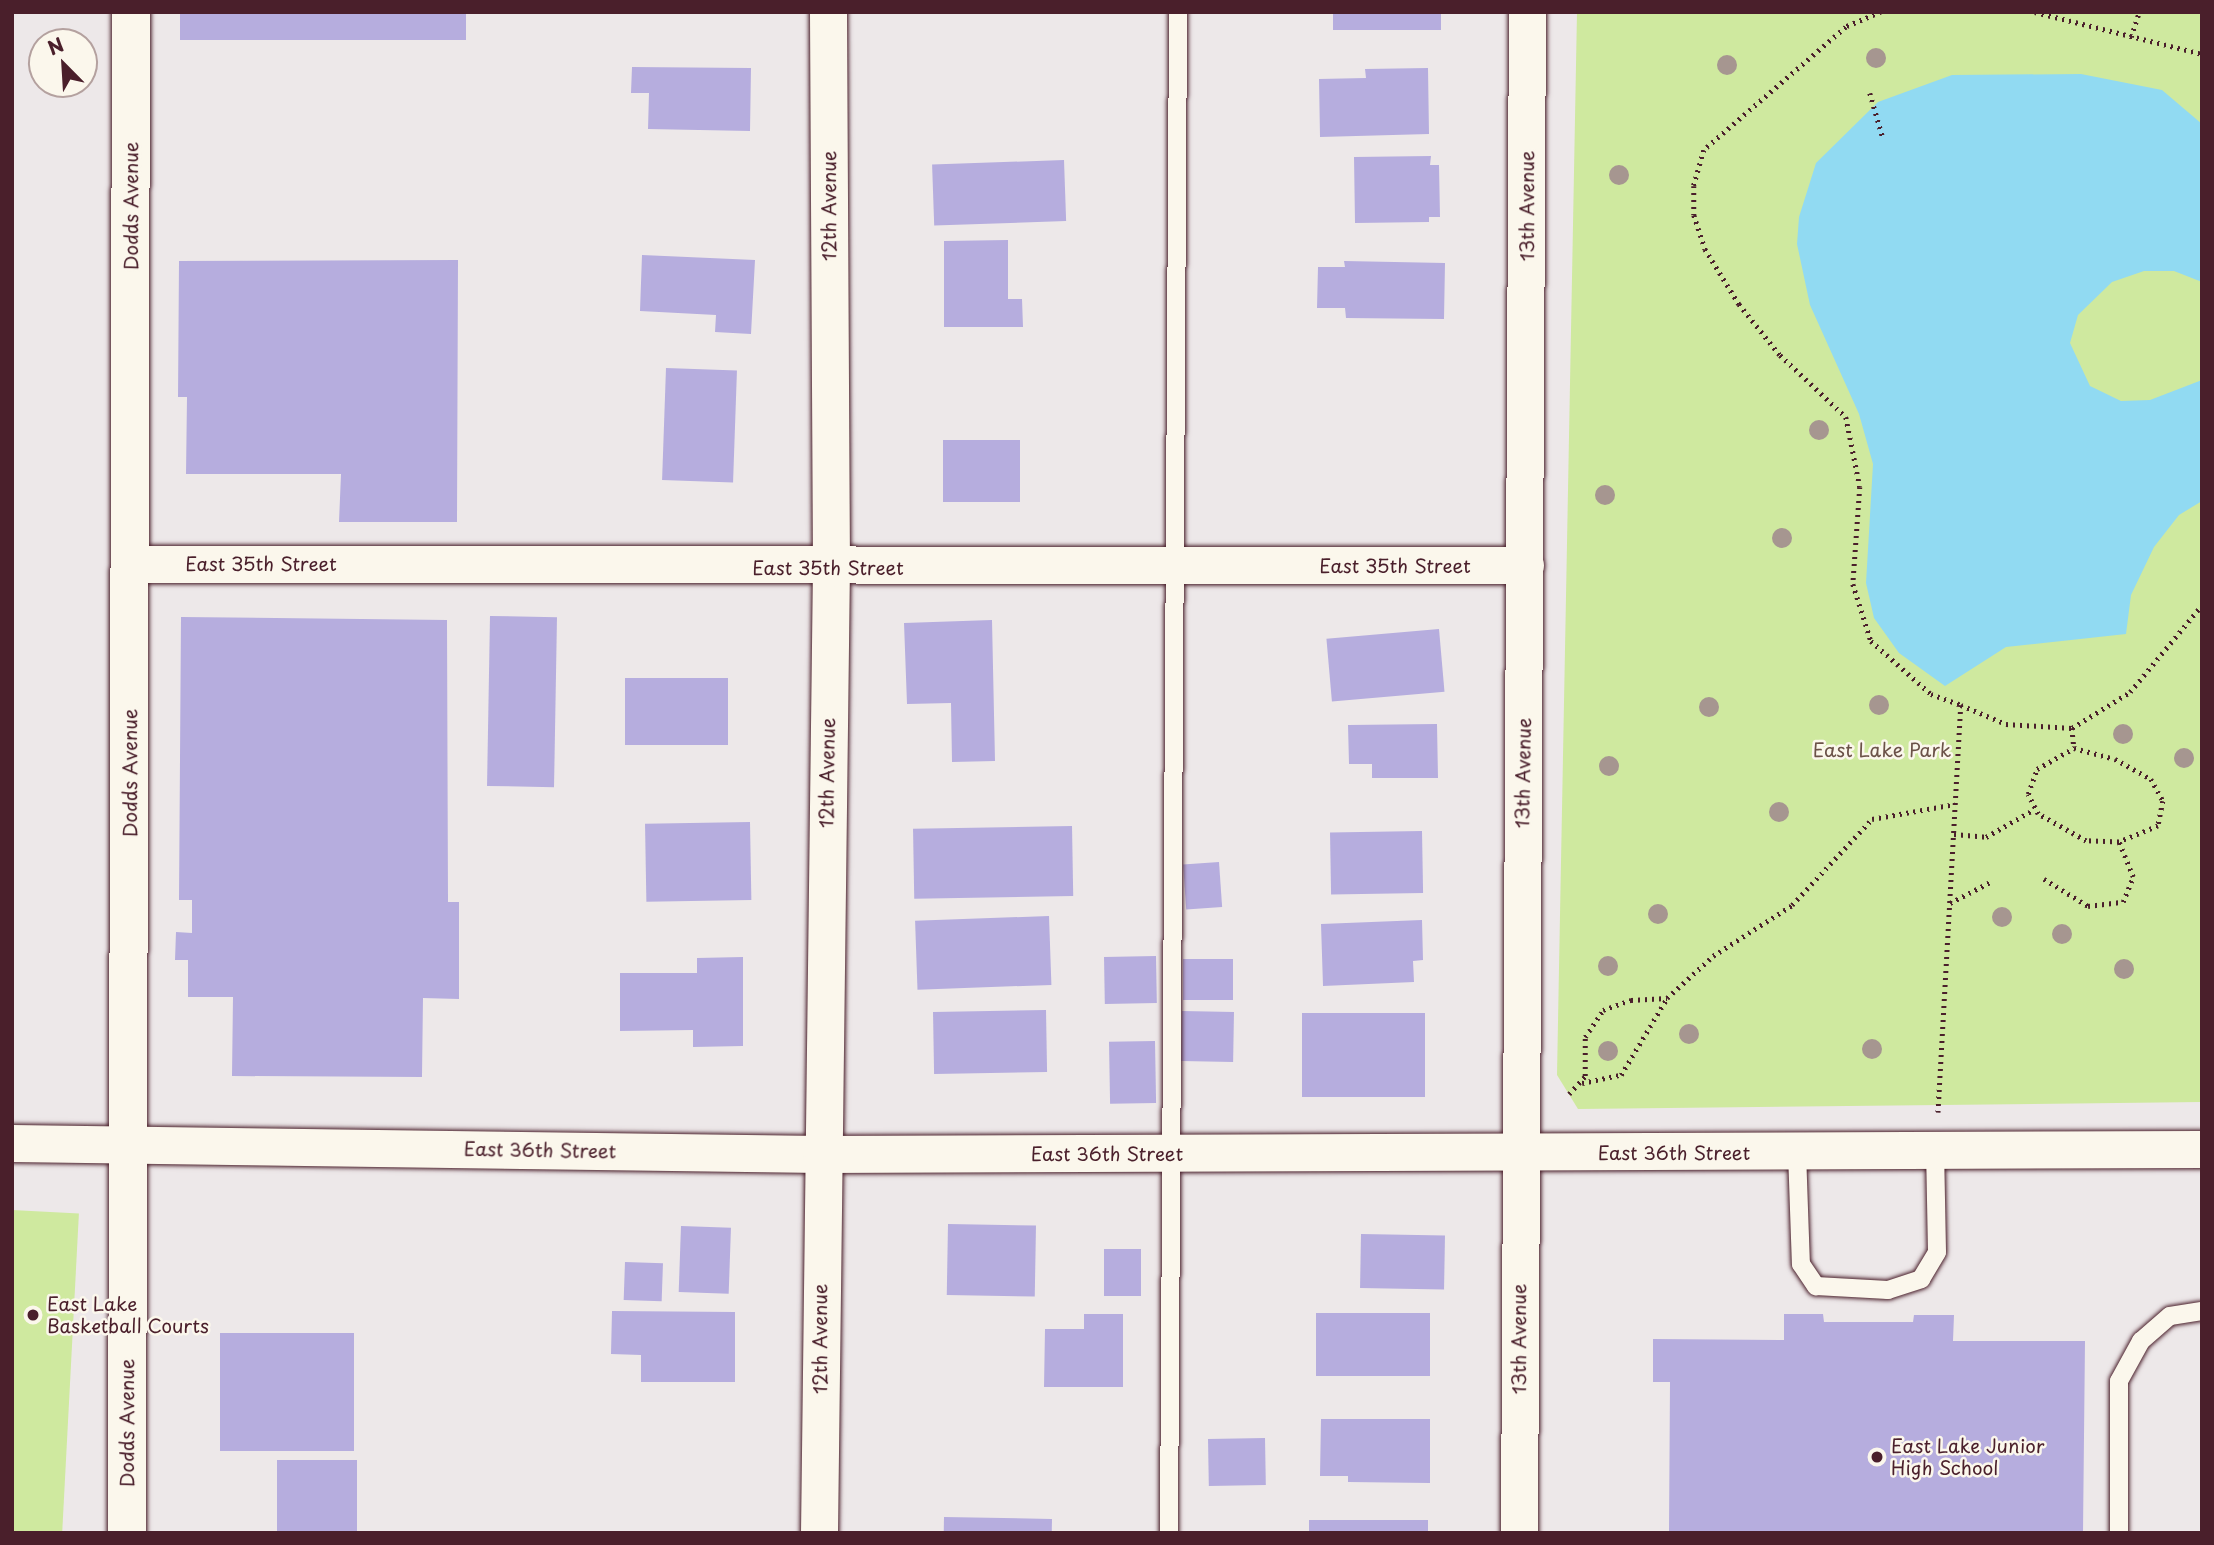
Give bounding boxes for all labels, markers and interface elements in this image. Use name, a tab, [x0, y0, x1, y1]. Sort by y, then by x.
north arrow	[28, 28, 98, 98]
text: N	[43, 30, 68, 61]
street label: Dodds Avenue	[120, 142, 142, 270]
street label: 12th Avenue	[818, 150, 840, 262]
street label: 13th Avenue	[1516, 151, 1538, 261]
street label: East 35th Street	[185, 553, 337, 575]
street label: East 35th Street	[1319, 555, 1471, 577]
street label: East 35th Street	[752, 557, 904, 579]
street label: Dodds Avenue	[119, 709, 141, 837]
street label: 12th Avenue	[815, 717, 839, 829]
street label: 13th Avenue	[1511, 718, 1535, 828]
park label: East Lake Park	[1813, 739, 1951, 761]
street label: East 36th Street	[463, 1137, 617, 1163]
street label: East 36th Street	[1597, 1142, 1751, 1164]
street label: East 36th Street	[1030, 1143, 1184, 1165]
street label: 12th Avenue	[809, 1283, 831, 1395]
street label: 13th Avenue	[1508, 1284, 1530, 1394]
place label: East Lake Basketball Courts	[47, 1293, 209, 1337]
marker: East Lake Basketball Courts	[25, 1307, 41, 1323]
street label: Dodds Avenue	[116, 1359, 138, 1487]
place label: East Lake Junior High School	[1891, 1435, 2045, 1479]
marker: East Lake Junior High School	[1869, 1449, 1885, 1465]

